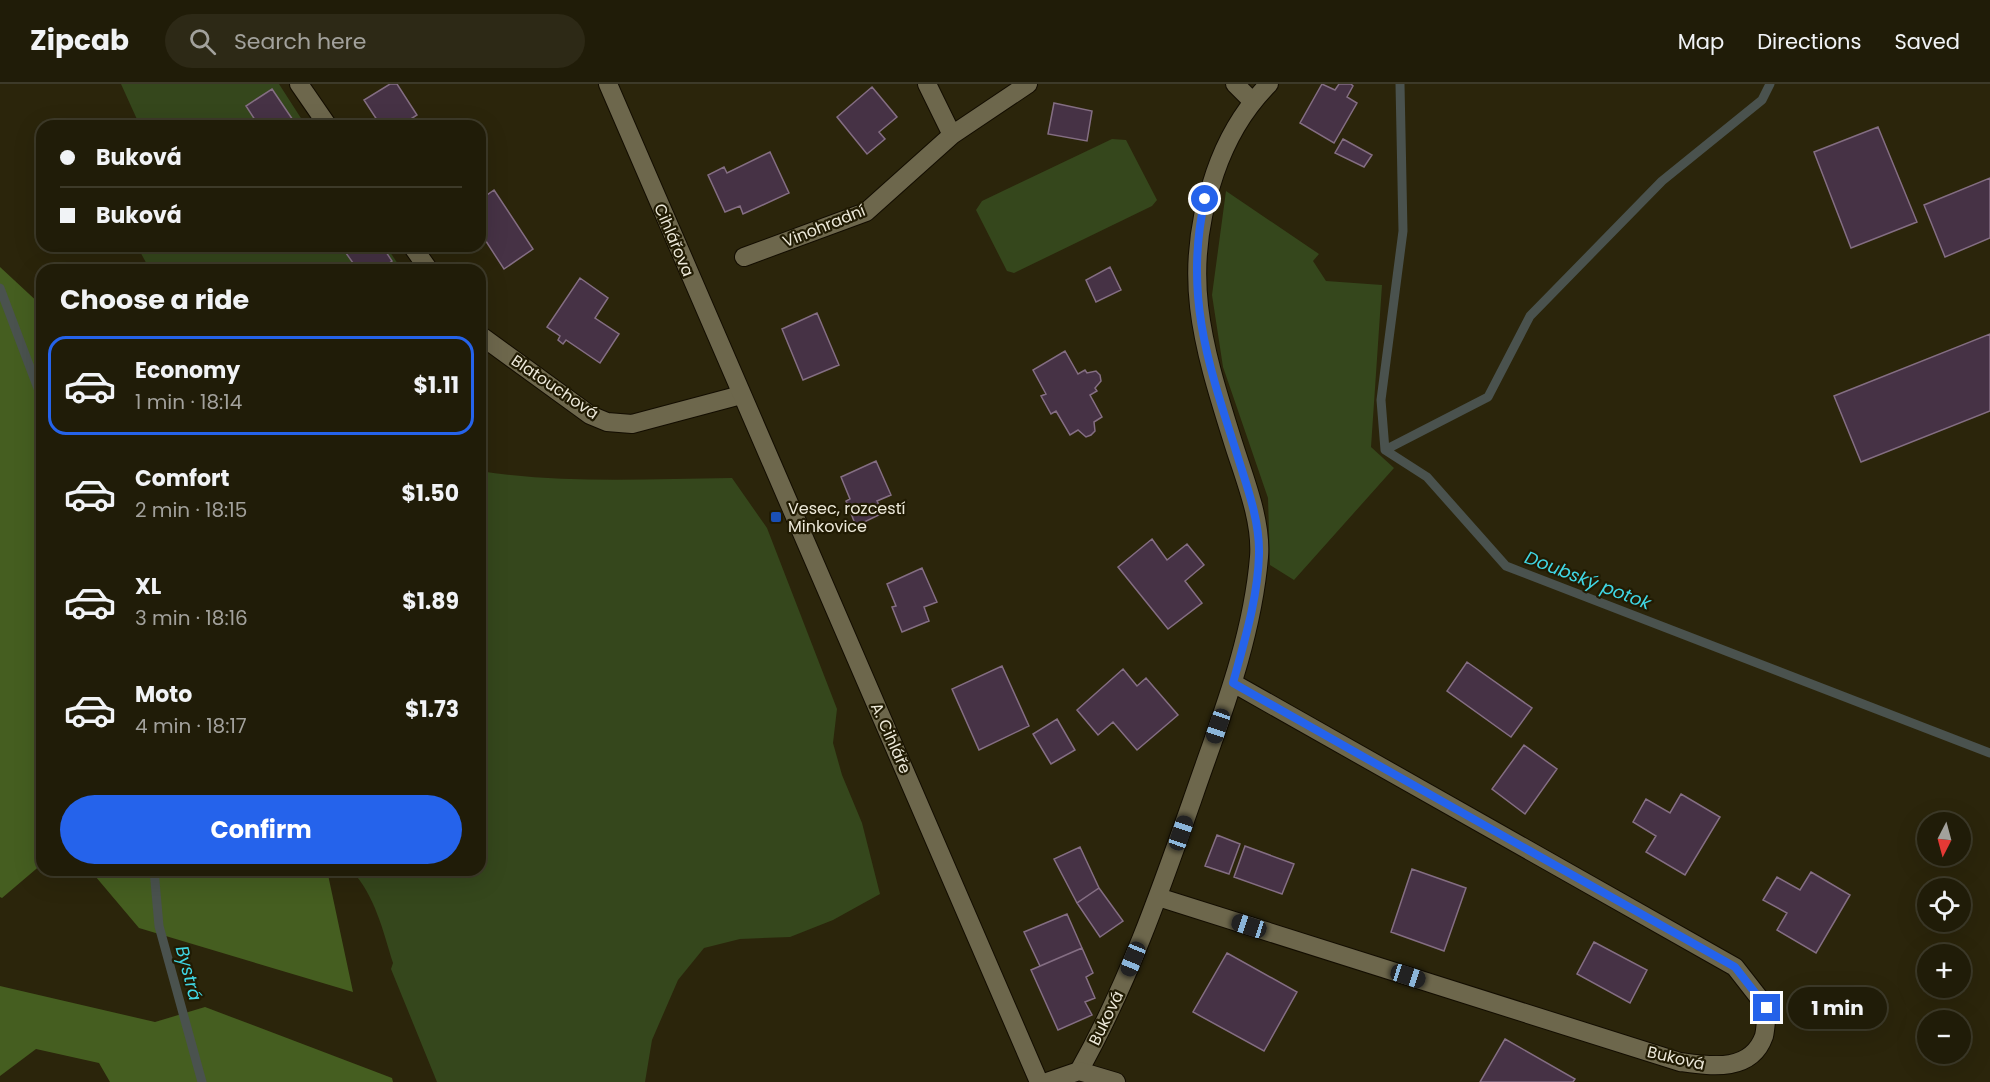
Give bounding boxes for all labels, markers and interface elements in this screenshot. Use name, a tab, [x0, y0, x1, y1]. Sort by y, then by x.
search box	[165, 14, 585, 68]
text: Zipcab	[30, 21, 129, 60]
icon: search	[186, 25, 219, 58]
text: Search here	[234, 26, 366, 57]
text: Map	[1678, 27, 1724, 56]
text: Directions	[1757, 27, 1861, 56]
text: Saved	[1894, 27, 1960, 56]
text: Buková	[96, 142, 182, 173]
route start	[1191, 185, 1218, 212]
street label: Vinohradní	[779, 199, 869, 253]
text: Buková	[96, 200, 182, 231]
street label: Cihlářova	[648, 200, 700, 280]
text: Choose a ride	[60, 281, 249, 318]
street label: Blatouchová	[507, 349, 603, 425]
text: Economy	[135, 355, 240, 386]
icon: car	[63, 359, 117, 413]
text: $1.11	[414, 370, 459, 401]
text: 1 min · 18:14	[135, 388, 242, 416]
text: Comfort	[135, 463, 229, 494]
icon: car	[63, 467, 117, 521]
text: $1.50	[401, 478, 459, 509]
text: 2 min · 18:15	[135, 496, 247, 524]
place label: Vesec, rozcestí Minkovice	[788, 497, 905, 538]
marker: Vesec, rozcestí Minkovice	[769, 510, 783, 524]
water label: Doubský potok	[1521, 544, 1655, 616]
text: XL	[135, 571, 161, 602]
icon: car	[63, 575, 117, 629]
text: $1.89	[402, 586, 459, 617]
text: 3 min · 18:16	[135, 604, 248, 632]
text: Moto	[135, 679, 192, 710]
icon: car	[63, 683, 117, 737]
text: $1.73	[405, 694, 459, 725]
street label: A. Cihláře	[865, 699, 917, 777]
car	[1204, 706, 1232, 746]
text: 4 min · 18:17	[135, 712, 247, 740]
button: Confirm	[60, 795, 462, 864]
north arrow	[1917, 812, 1971, 866]
map controls	[1917, 812, 1971, 1064]
car	[1167, 813, 1195, 853]
button: locate	[1917, 878, 1971, 932]
car	[1229, 912, 1269, 940]
car	[1118, 939, 1148, 979]
water label: Bystrá	[170, 943, 208, 1003]
button: +	[1917, 944, 1971, 998]
car	[1388, 962, 1428, 990]
street label: Buková	[1083, 987, 1129, 1049]
callout: 1 min	[1788, 987, 1887, 1029]
route end	[1753, 994, 1780, 1021]
text: 1 min	[1811, 994, 1864, 1022]
button: −	[1917, 1010, 1971, 1064]
street label: Buková	[1645, 1040, 1707, 1076]

